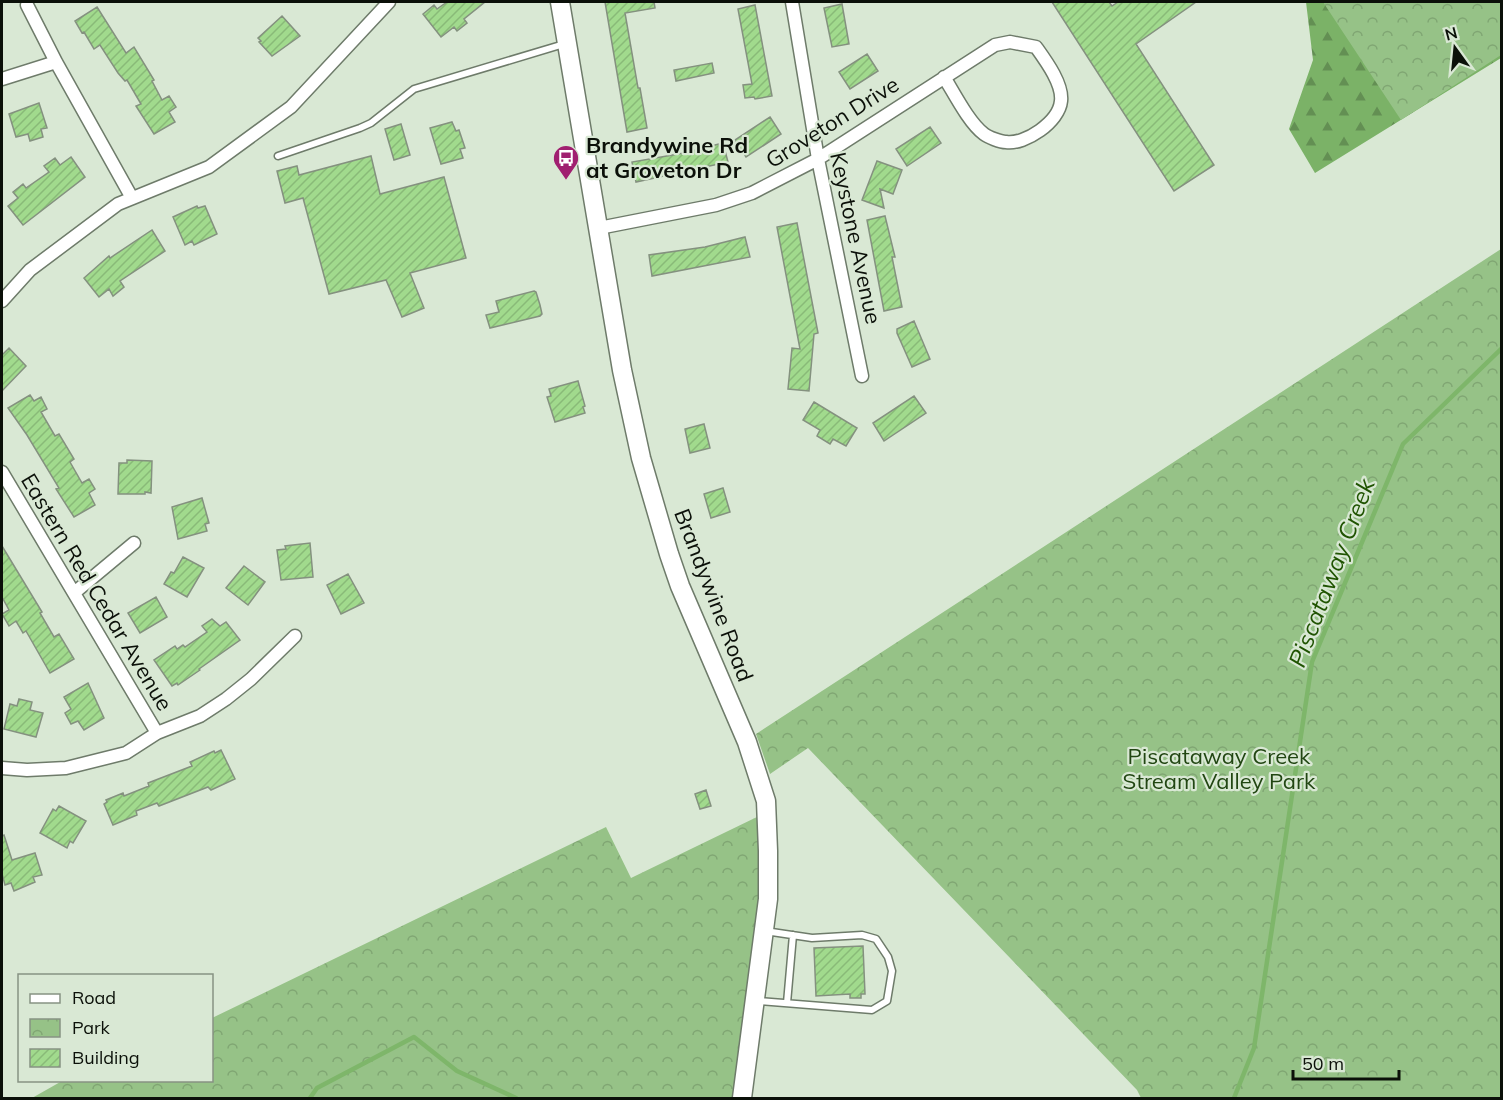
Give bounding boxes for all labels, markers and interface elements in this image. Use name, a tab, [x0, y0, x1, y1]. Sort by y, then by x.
north arrow	[1425, 18, 1485, 78]
text: N	[1443, 22, 1460, 45]
street label: Groveton Drive	[760, 70, 904, 174]
place label: Brandywine Rd at Groveton Dr	[586, 131, 748, 184]
bus stop icon: Brandywine Rd at Groveton Dr	[551, 143, 581, 181]
street label: Keystone Avenue	[824, 149, 888, 327]
street label: Eastern Red Cedar Avenue	[15, 468, 179, 716]
water label: Piscataway Creek	[1281, 474, 1381, 671]
street label: Brandywine Road	[668, 505, 760, 685]
park label: Piscataway Creek Stream Valley Park	[1123, 742, 1316, 795]
legend	[18, 974, 213, 1082]
text: Road	[72, 986, 116, 1009]
text: Park	[72, 1016, 111, 1039]
scale bar	[1293, 1043, 1400, 1081]
text: Building	[72, 1046, 140, 1069]
text: 50 m	[1302, 1052, 1344, 1075]

